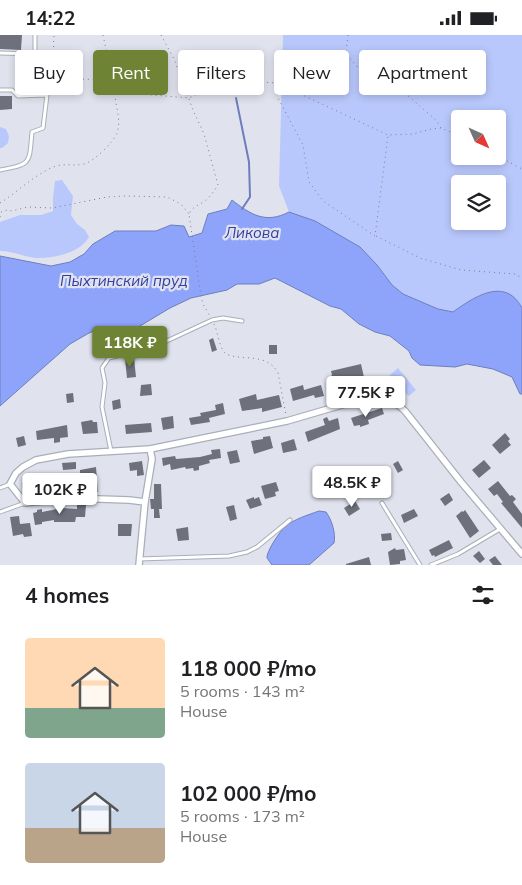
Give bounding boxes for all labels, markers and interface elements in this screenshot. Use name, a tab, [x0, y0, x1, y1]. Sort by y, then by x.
text: 14:22	[25, 6, 75, 30]
chip: Buy	[15, 50, 83, 95]
chip: Rent	[93, 50, 168, 95]
chip: Filters	[178, 50, 264, 95]
chip: New	[274, 50, 349, 95]
chip: Apartment	[359, 50, 486, 95]
north arrow	[451, 110, 506, 165]
map controls	[451, 110, 506, 230]
button: layers	[451, 175, 506, 230]
water label: Ликова	[224, 223, 279, 242]
water label: Пыхтинский пруд	[60, 271, 188, 290]
pin: 118K ₽	[89, 325, 171, 368]
text: 118K ₽	[103, 332, 157, 352]
pin: 77.5K ₽	[320, 375, 412, 418]
text: 77.5K ₽	[337, 382, 395, 402]
pin: 48.5K ₽	[306, 465, 398, 508]
text: 48.5K ₽	[323, 472, 381, 492]
pin: 102K ₽	[19, 473, 101, 515]
text: 102K ₽	[33, 479, 87, 499]
icon: filters	[469, 581, 497, 609]
text: 4 homes	[25, 582, 109, 608]
text: 118 000 ₽/mo	[180, 655, 316, 681]
icon: home	[65, 658, 125, 718]
text: 5 rooms · 143 m²	[180, 681, 305, 701]
text: House	[180, 701, 227, 721]
text: 102 000 ₽/mo	[180, 780, 316, 806]
icon: home	[65, 783, 125, 843]
text: 5 rooms · 173 m²	[180, 806, 305, 826]
text: House	[180, 826, 227, 846]

